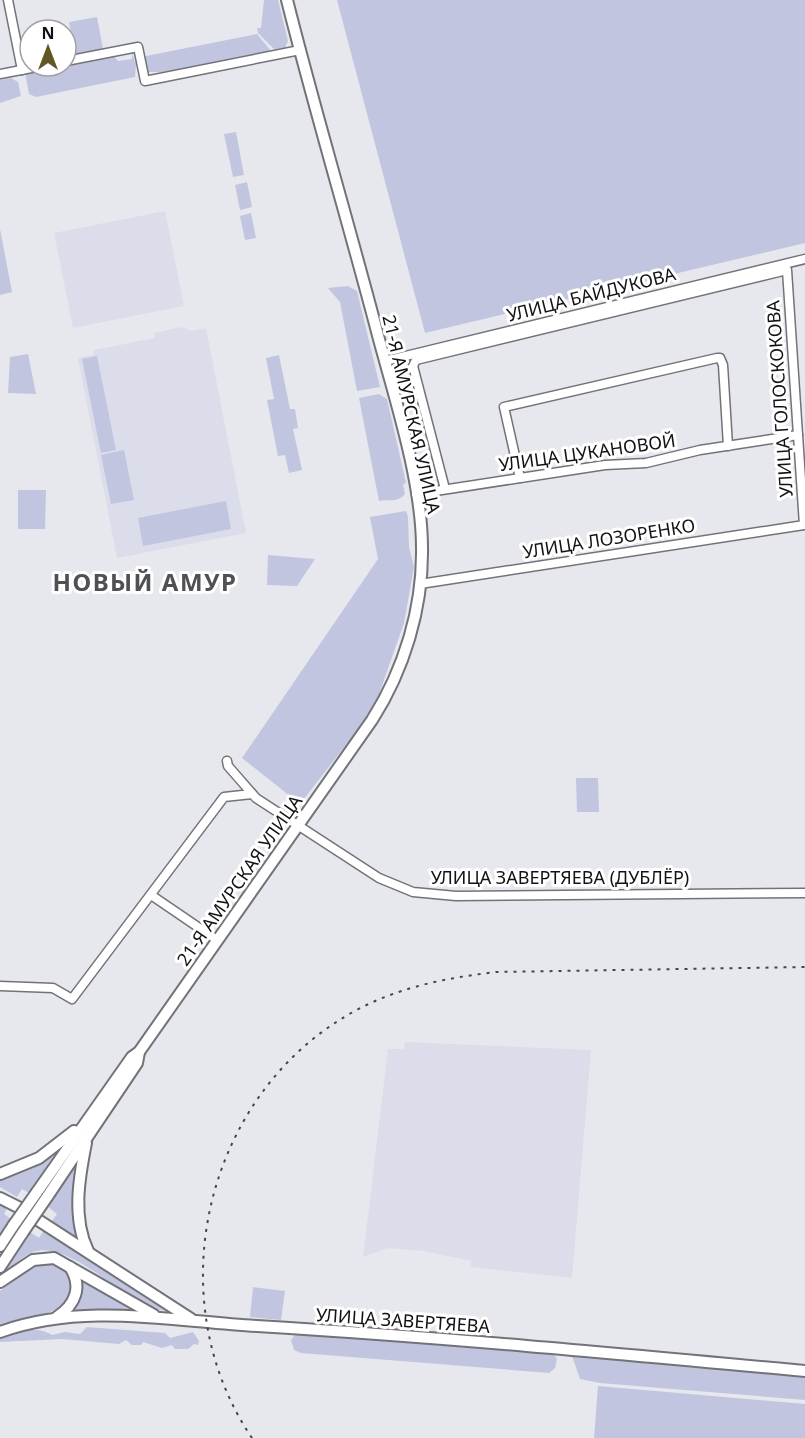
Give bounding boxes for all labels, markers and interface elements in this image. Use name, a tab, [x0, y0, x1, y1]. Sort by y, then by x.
north arrow	[18, 18, 78, 78]
text: N	[41, 22, 55, 44]
street label: УЛИЦА БАЙДУКОВА	[504, 261, 678, 327]
street label: УЛИЦА ГОЛОСКОКОВА	[760, 299, 798, 498]
street label: 21-Я АМУРСКАЯ УЛИЦА	[377, 312, 447, 516]
street label: УЛИЦА ЦУКАНОВОЙ	[497, 428, 677, 476]
street label: УЛИЦА ЛОЗОРЕНКО	[521, 513, 697, 563]
district label: НОВЫЙ АМУР	[53, 565, 238, 598]
street label: 21-Я АМУРСКАЯ УЛИЦА	[171, 789, 307, 970]
street label: УЛИЦА ЗАВЕРТЯЕВА (ДУБЛЁР)	[431, 865, 689, 889]
street label: УЛИЦА ЗАВЕРТЯЕВА	[315, 1302, 491, 1338]

